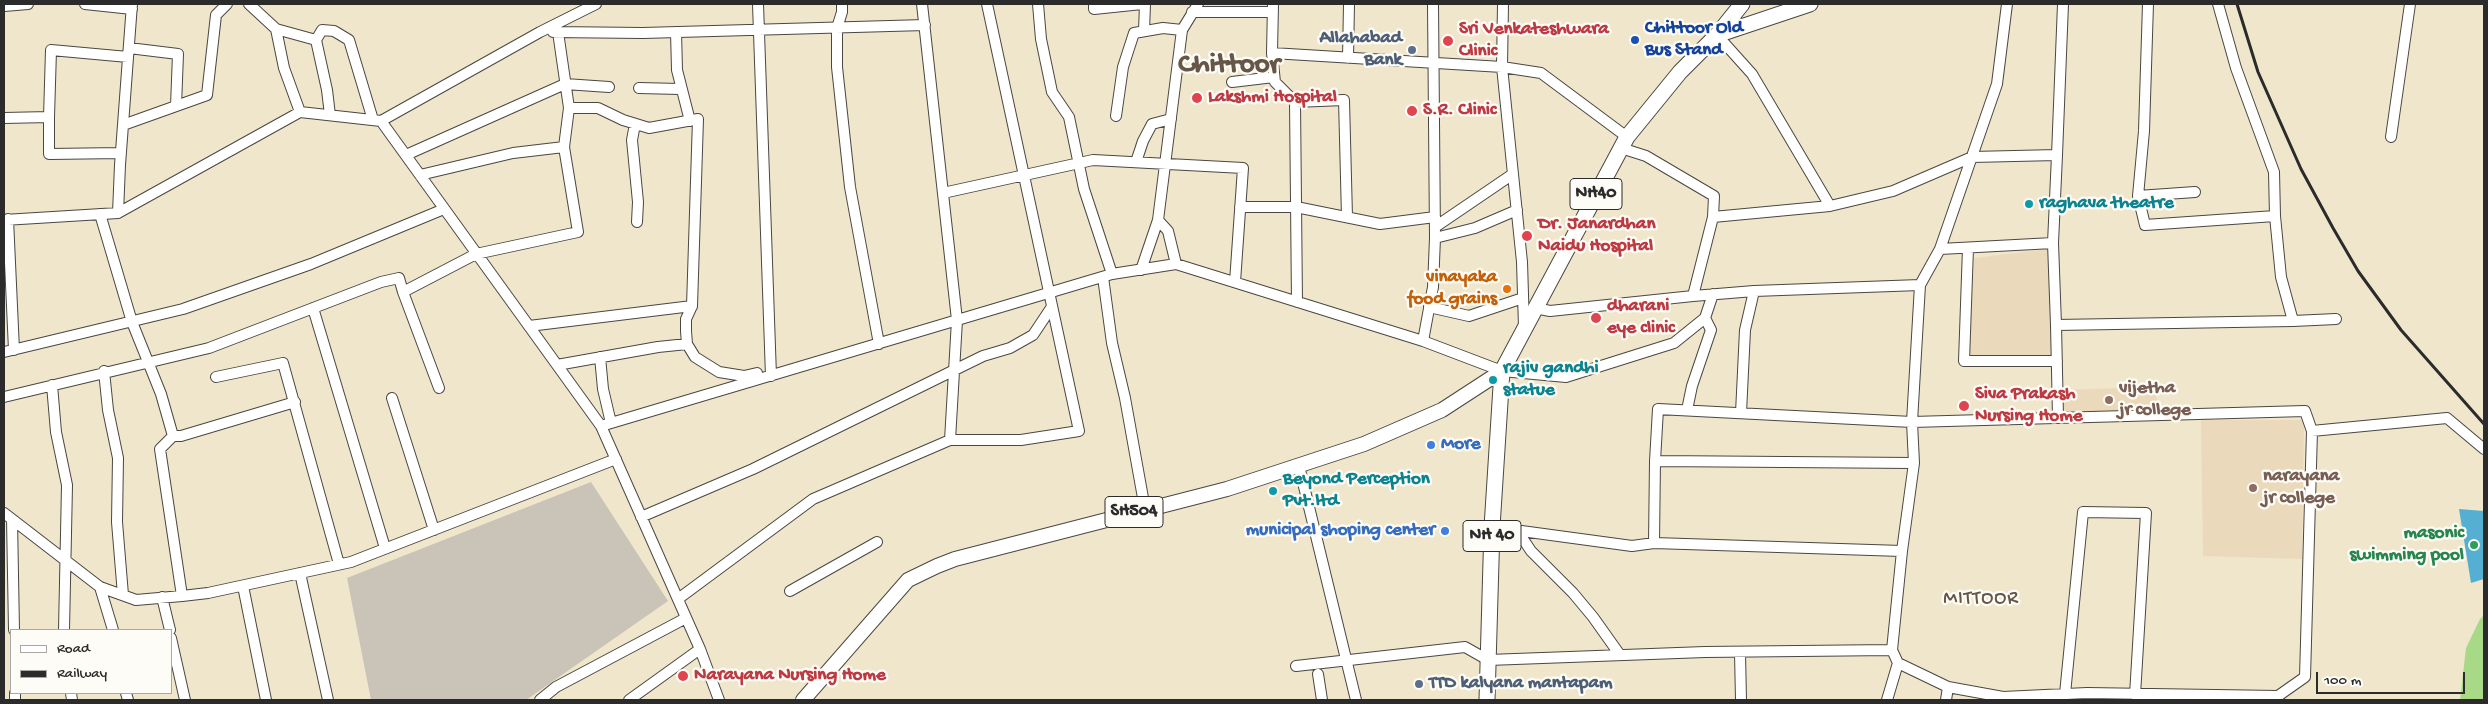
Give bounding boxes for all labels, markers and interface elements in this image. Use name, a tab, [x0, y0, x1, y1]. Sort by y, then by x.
place label: Chittoor Old Bus Stand	[1645, 18, 1743, 62]
place label: Sri Venkateshwara Clinic	[1459, 19, 1609, 63]
place label: Allahabad Bank	[1319, 28, 1402, 72]
marker: Sri Venkateshwara Clinic	[1441, 34, 1455, 48]
marker: Chittoor Old Bus Stand	[1629, 34, 1641, 46]
marker: Allahabad Bank	[1406, 44, 1418, 56]
district label: Chittoor	[1178, 50, 1280, 84]
place label: Lakshmi Hospital	[1208, 87, 1337, 109]
marker: Lakshmi Hospital	[1190, 91, 1204, 105]
place label: S.R. Clinic	[1423, 100, 1496, 122]
marker: S.R. Clinic	[1405, 104, 1419, 118]
road number: NH40	[1570, 178, 1622, 210]
place label: raghava theatre	[2039, 193, 2174, 215]
marker: raghava theatre	[2023, 198, 2035, 210]
place label: Dr. Janardhan Naidu Hospital	[1538, 214, 1655, 258]
marker: Dr. Janardhan Naidu Hospital	[1520, 229, 1534, 243]
place label: vinayaka food grains	[1408, 267, 1497, 311]
marker: vinayaka food grains	[1501, 283, 1513, 295]
place label: dharani eye clinic	[1607, 296, 1675, 340]
marker: dharani eye clinic	[1589, 311, 1603, 325]
place label: rajiv gandhi statue	[1503, 358, 1599, 402]
marker: rajiv gandhi statue	[1487, 374, 1499, 386]
place label: vijetha jr college	[2119, 378, 2191, 422]
place label: Siva Prakash Nursing Home	[1975, 384, 2082, 428]
marker: vijetha jr college	[2103, 394, 2115, 406]
marker: Siva Prakash Nursing Home	[1957, 399, 1971, 413]
place label: More	[1441, 434, 1481, 456]
marker: More	[1425, 439, 1437, 451]
place label: narayana jr college	[2263, 466, 2339, 510]
place label: Beyond Perception Pvt.ltd	[1283, 469, 1430, 513]
marker: narayana jr college	[2247, 482, 2259, 494]
marker: Beyond Perception Pvt.ltd	[1267, 485, 1279, 497]
road number: SH504	[1105, 497, 1163, 528]
place label: municipal shoping center	[1246, 520, 1435, 542]
road number: NH 40	[1463, 520, 1521, 552]
place label: masonic swimming pool	[2349, 523, 2464, 567]
marker: municipal shoping center	[1439, 525, 1451, 537]
marker: masonic swimming pool	[2468, 539, 2480, 551]
district label: MITTOOR	[1942, 588, 2020, 612]
legend	[10, 629, 172, 694]
text: Road	[57, 640, 90, 658]
scale bar	[2318, 662, 2467, 694]
text: Railway	[57, 665, 107, 683]
place label: Narayana Nursing Home	[694, 665, 886, 687]
marker: Narayana Nursing Home	[676, 669, 690, 683]
text: 100 m	[2324, 672, 2361, 690]
place label: TTD kalyana mantapam	[1429, 673, 1612, 695]
marker: TTD kalyana mantapam	[1413, 678, 1425, 690]

